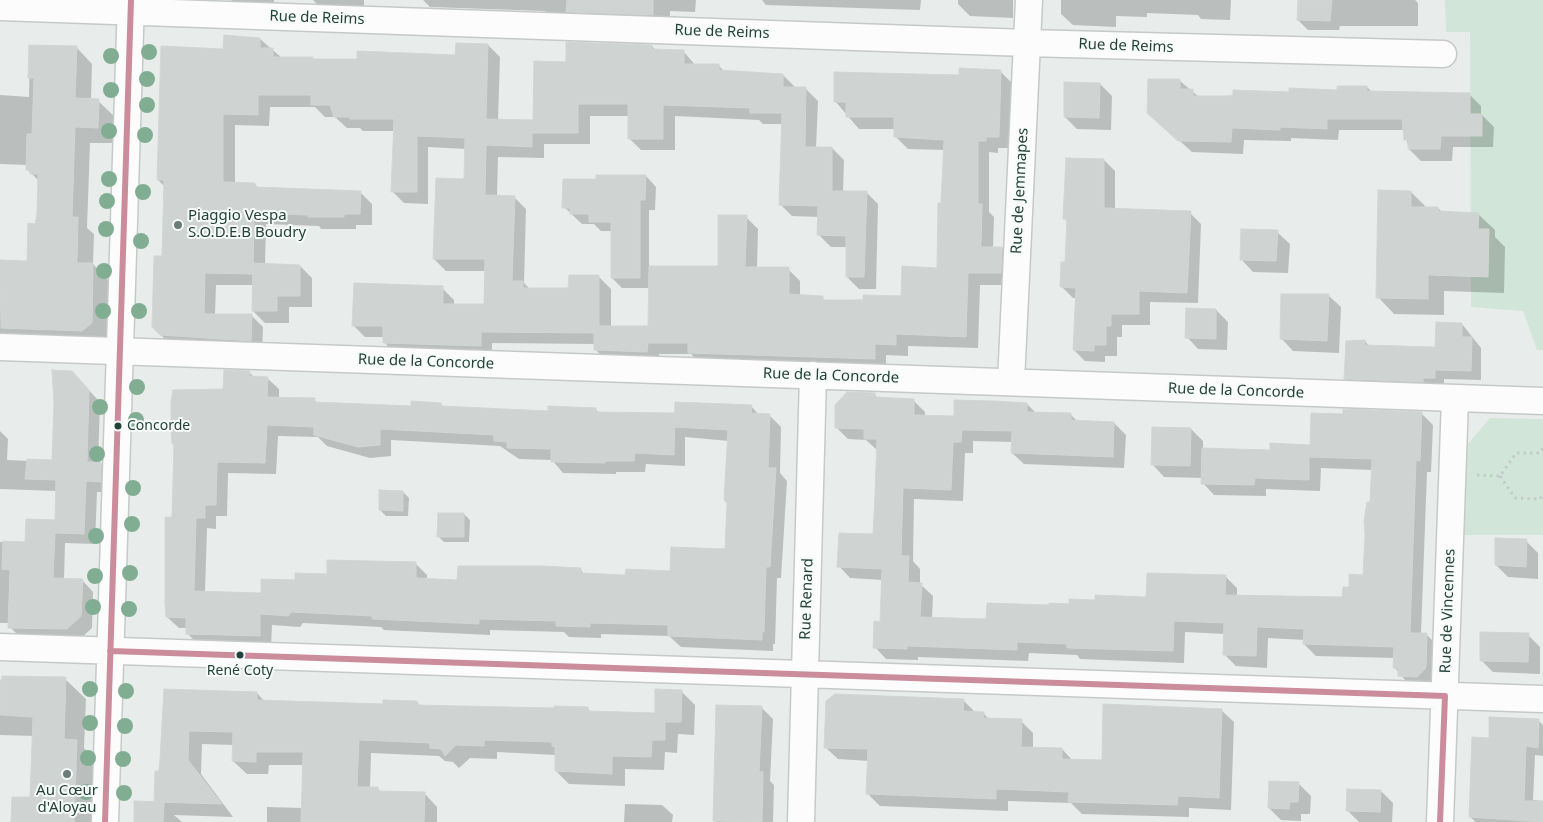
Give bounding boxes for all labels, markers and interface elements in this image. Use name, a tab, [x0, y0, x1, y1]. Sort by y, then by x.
street label: Rue de Reims	[269, 7, 365, 29]
street label: Rue de Reims	[674, 21, 770, 43]
street label: Rue de Reims	[1078, 35, 1174, 57]
street label: Rue de Jemmapes	[1008, 127, 1032, 255]
place label: Piaggio Vespa S.O.D.E.B Boudry	[188, 207, 306, 242]
marker: Piaggio Vespa S.O.D.E.B Boudry	[172, 219, 184, 231]
street label: Rue de la Concorde	[358, 351, 494, 373]
street label: Rue de la Concorde	[763, 365, 899, 387]
street label: Rue de la Concorde	[1168, 380, 1304, 402]
place label: Concorde	[127, 418, 190, 434]
marker: Concorde	[113, 421, 123, 431]
street label: Rue de Vincennes	[1437, 548, 1459, 674]
street label: Rue Renard	[797, 558, 817, 640]
marker: René Coty	[235, 650, 245, 660]
place label: René Coty	[207, 663, 273, 679]
marker: Au Cœur d'Aloyau	[61, 768, 73, 780]
place label: Au Cœur d'Aloyau	[36, 782, 98, 817]

